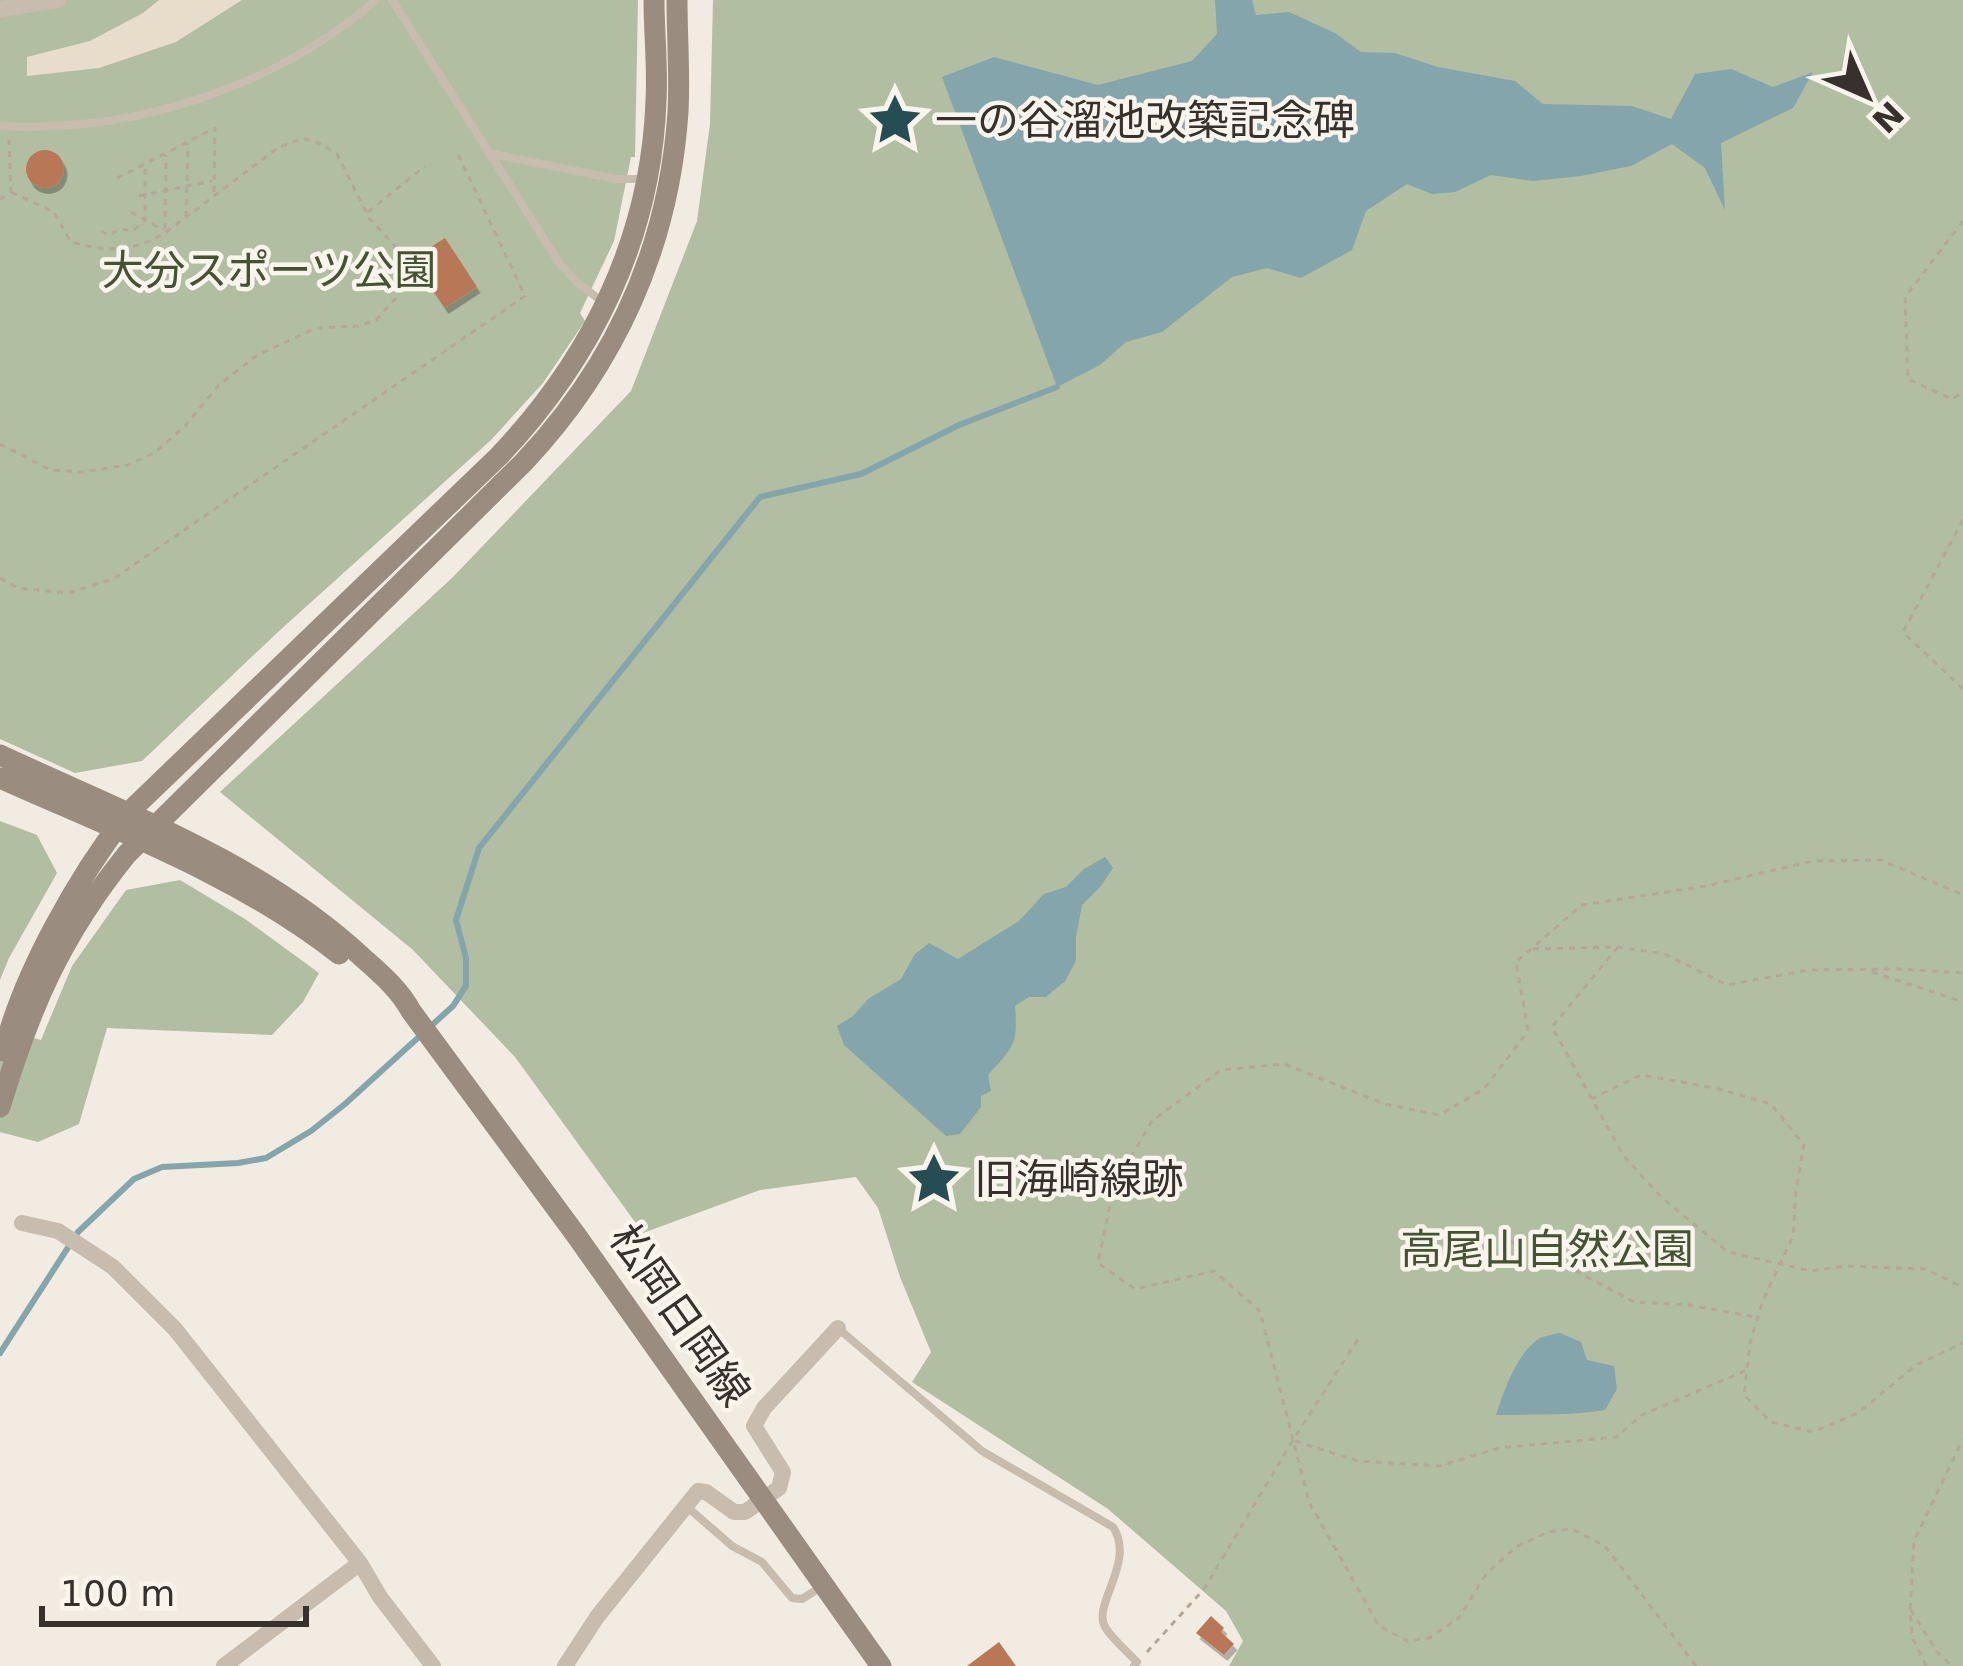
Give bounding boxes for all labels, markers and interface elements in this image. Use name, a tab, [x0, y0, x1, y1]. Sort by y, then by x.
north arrow	[1807, 36, 1927, 156]
place icon: 一の谷溜池改築記念碑	[866, 91, 924, 149]
text: N	[1864, 93, 1911, 140]
place label: 一の谷溜池改築記念碑	[935, 96, 1355, 145]
park label: 大分スポーツ公園	[101, 246, 437, 295]
place icon: 旧海崎線跡	[905, 1150, 963, 1208]
place label: 旧海崎線跡	[974, 1155, 1184, 1204]
street label: 松岡日岡線	[600, 1215, 760, 1415]
park label: 高尾山自然公園	[1400, 1225, 1694, 1274]
scale bar	[42, 1552, 306, 1626]
text: 100 m	[60, 1573, 175, 1614]

